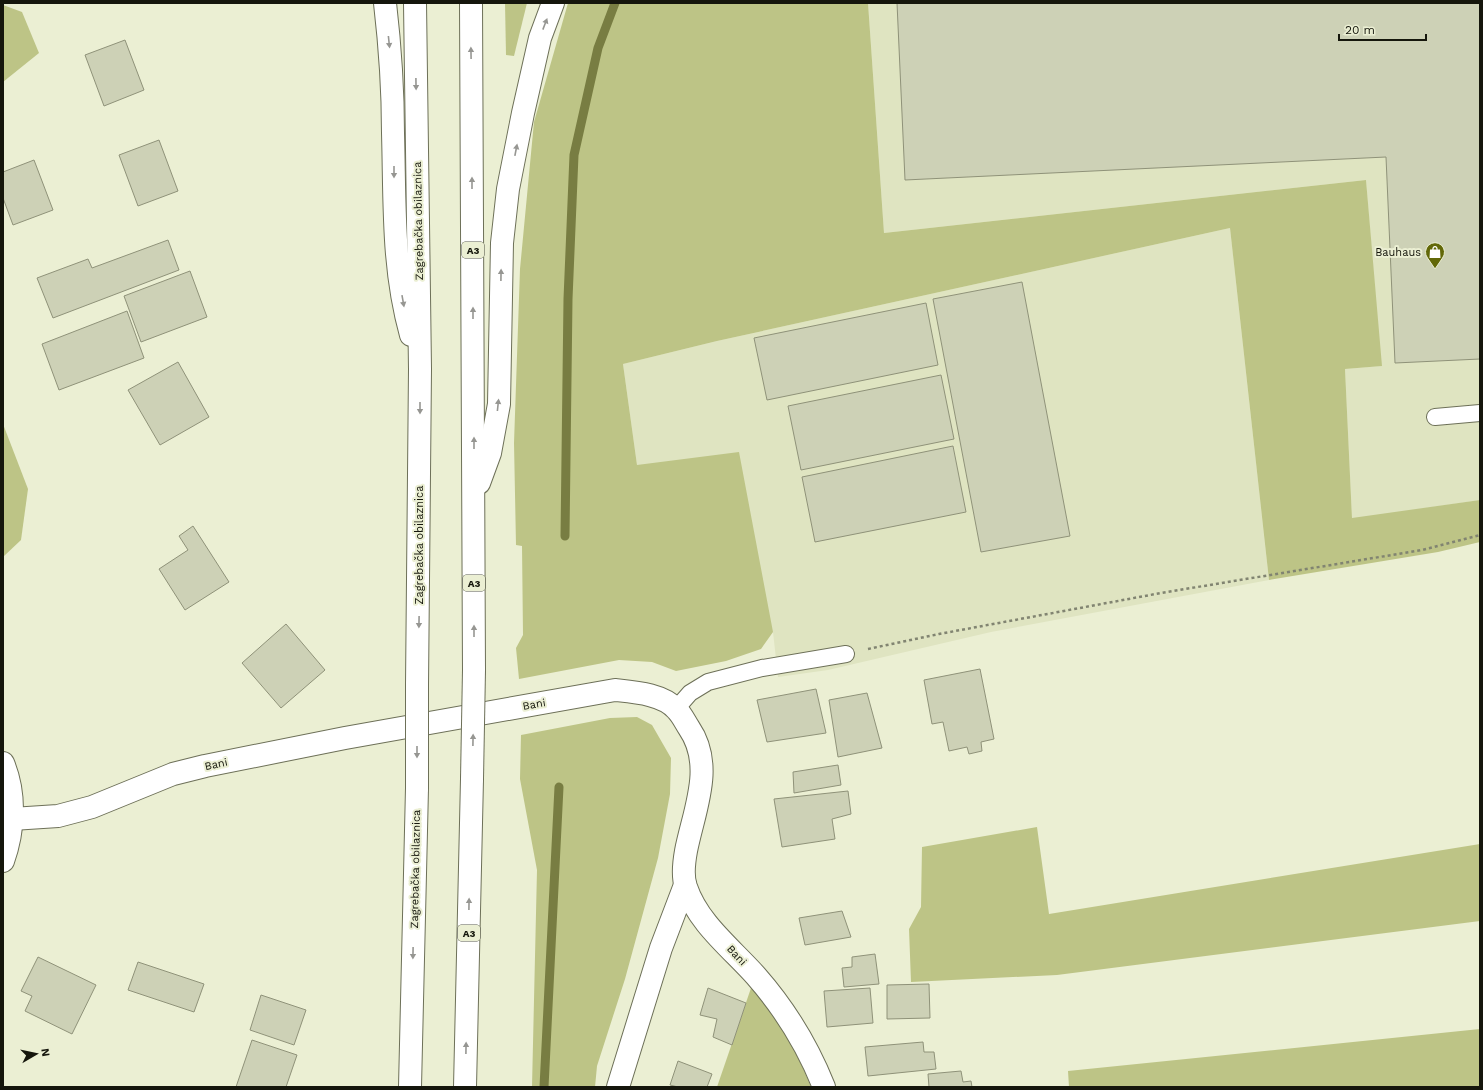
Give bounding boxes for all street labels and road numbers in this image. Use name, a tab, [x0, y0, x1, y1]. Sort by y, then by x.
street label: Zagrebačka obilaznica	[411, 161, 426, 281]
road number: A3	[462, 242, 484, 258]
street label: Zagrebačka obilaznica	[413, 486, 426, 604]
road number: A3	[463, 575, 485, 591]
street label: Bani	[522, 696, 547, 713]
street label: Bani	[203, 756, 229, 773]
street label: Zagrebačka obilaznica	[408, 809, 423, 929]
road number: A3	[458, 925, 480, 941]
street label: Bani	[724, 942, 749, 968]

